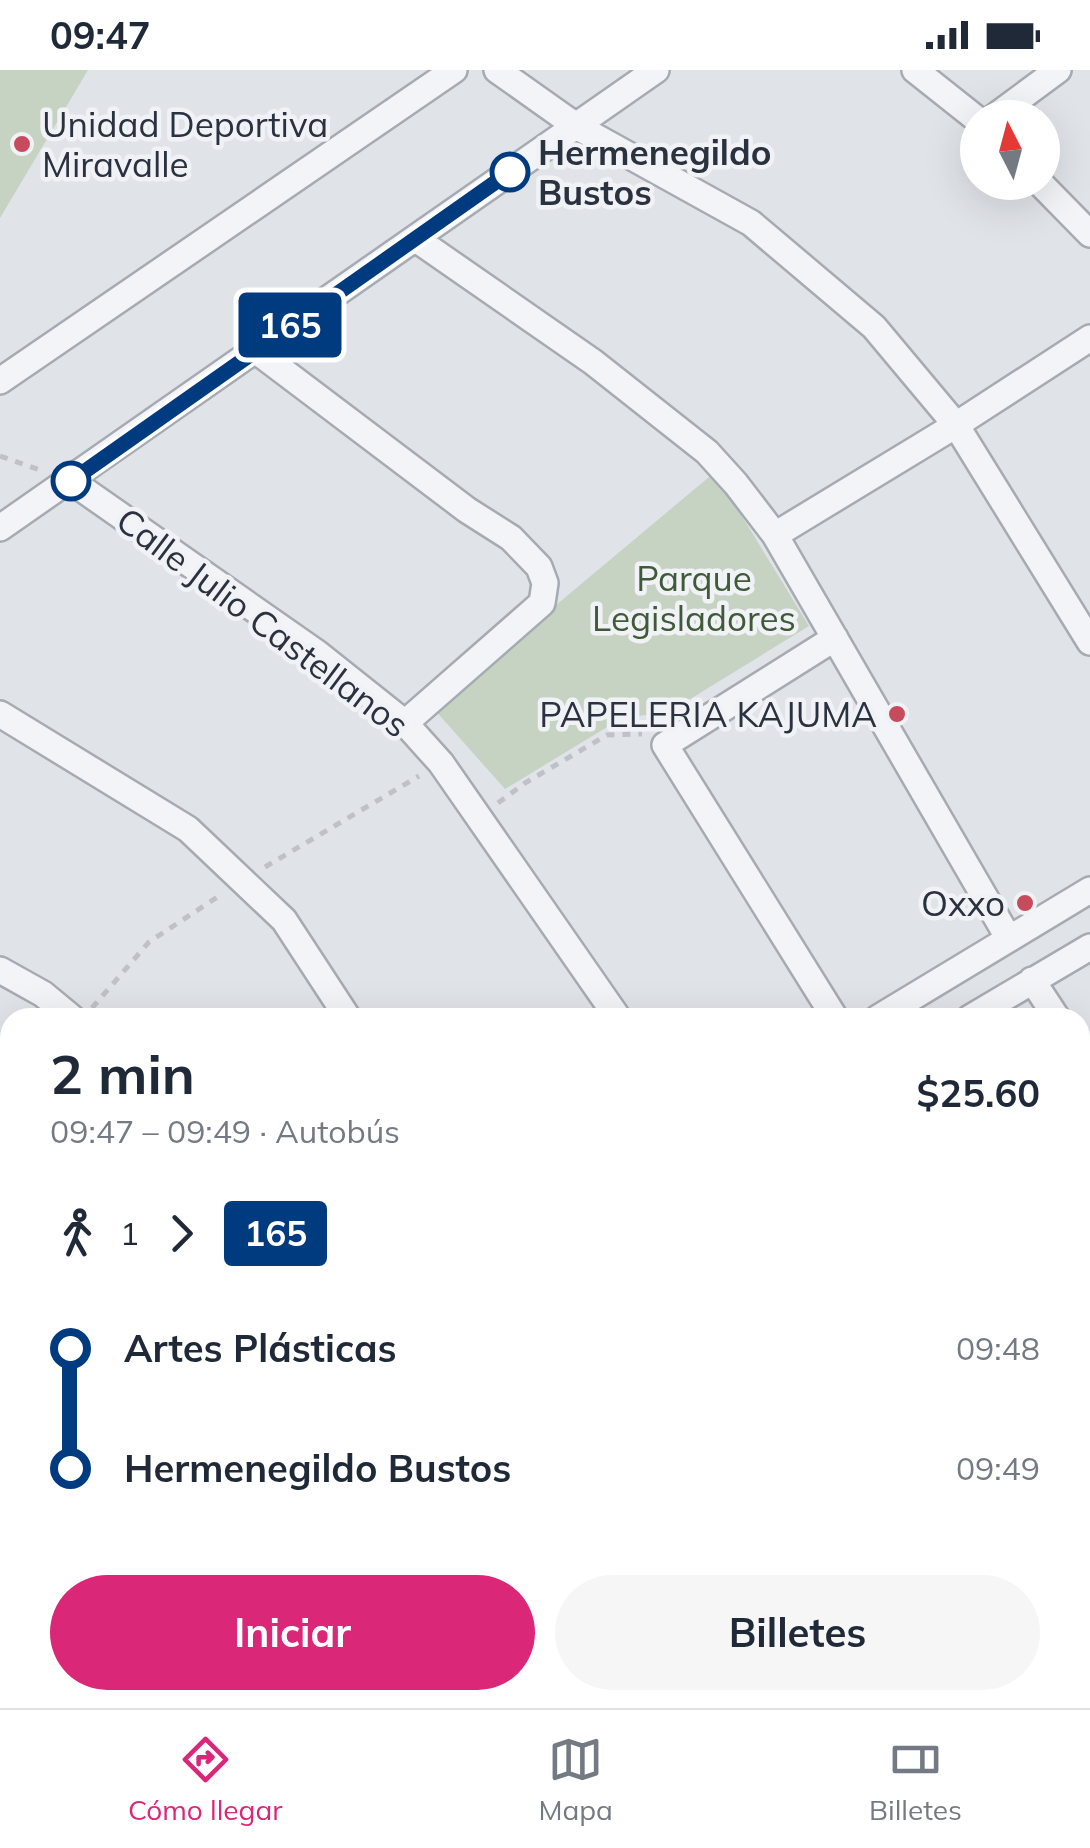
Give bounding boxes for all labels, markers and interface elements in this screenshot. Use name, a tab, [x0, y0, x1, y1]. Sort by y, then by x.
text: 09:47	[50, 11, 151, 59]
north arrow	[960, 100, 1060, 200]
map controls	[960, 100, 1060, 200]
place label: Unidad Deportiva Miravalle	[42, 102, 328, 186]
place label: Hermenegildo Bustos	[538, 130, 771, 214]
marker: Unidad Deportiva Miravalle	[11, 133, 33, 155]
marker: Hermenegildo Bustos	[491, 153, 529, 191]
line badge: 165	[232, 292, 348, 358]
text: 165	[258, 303, 322, 347]
unlabelled marker	[52, 462, 90, 500]
street label: Calle Julio Castellanos	[108, 498, 418, 746]
park label: Parque Legisladores	[592, 556, 796, 640]
place label: PAPELERIA KAJUMA	[539, 692, 877, 736]
marker: PAPELERIA KAJUMA	[886, 703, 908, 725]
place label: Oxxo	[921, 881, 1005, 925]
marker: Oxxo	[1014, 892, 1036, 914]
text: 2 min	[50, 1039, 195, 1108]
text: $25.60	[917, 1069, 1040, 1117]
text: 09:47 – 09:49 · Autobús	[50, 1111, 400, 1151]
icon: walk	[50, 1206, 105, 1261]
icon: forward	[154, 1206, 209, 1261]
text: 165	[244, 1211, 307, 1255]
text: 1	[120, 1213, 139, 1253]
text: Artes Plásticas	[124, 1324, 397, 1372]
text: 09:48	[956, 1328, 1040, 1368]
text: Hermenegildo Bustos	[124, 1444, 511, 1492]
text: 09:49	[956, 1448, 1040, 1488]
button: Iniciar	[50, 1575, 535, 1690]
button: Billetes	[555, 1575, 1040, 1690]
tab: Cómo llegar	[128, 1732, 282, 1827]
tab: Mapa	[538, 1732, 613, 1827]
tab: Billetes	[869, 1732, 962, 1827]

